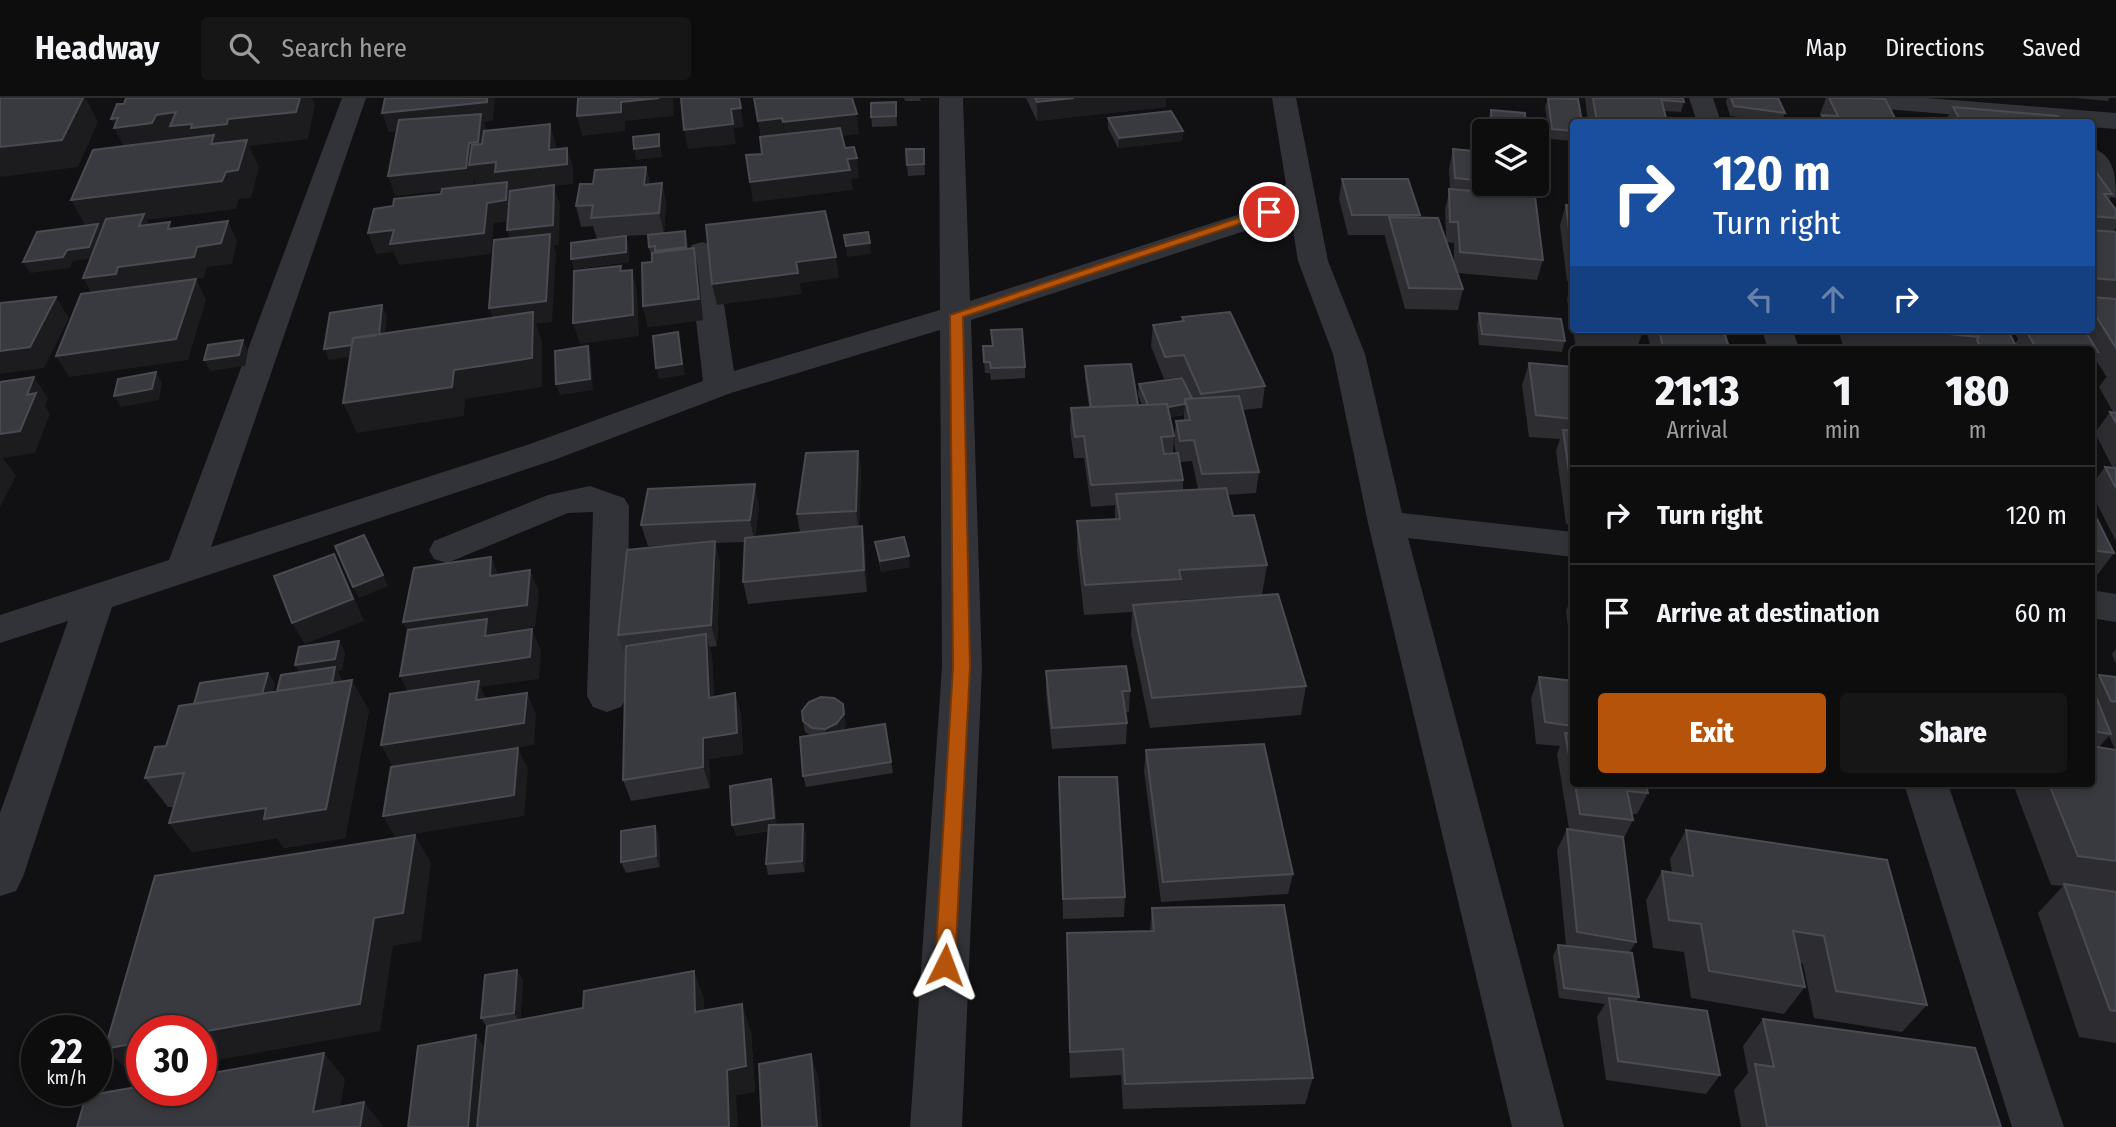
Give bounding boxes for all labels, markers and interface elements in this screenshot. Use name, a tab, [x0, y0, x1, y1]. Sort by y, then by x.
search box	[201, 17, 691, 80]
text: Headway	[35, 28, 159, 68]
icon: search	[225, 29, 263, 67]
text: Search here	[281, 33, 407, 64]
text: Map	[1806, 34, 1847, 62]
text: Directions	[1885, 34, 1984, 62]
text: Saved	[2022, 34, 2081, 62]
map controls	[1472, 119, 1549, 196]
button: layers	[1472, 119, 1549, 196]
text: 120 m	[1713, 144, 1831, 203]
icon: right	[1598, 147, 1689, 238]
pin	[1239, 182, 1299, 242]
icon: arrive	[1250, 193, 1288, 231]
text: Turn right	[1713, 204, 1840, 242]
icon: left	[1741, 280, 1779, 318]
icon: ahead	[1814, 280, 1852, 318]
icon: right	[1887, 280, 1925, 318]
text: 21:13	[1655, 366, 1739, 416]
text: 1	[1833, 366, 1852, 416]
text: 180	[1946, 366, 2010, 416]
text: Arrival	[1667, 416, 1728, 444]
text: min	[1825, 416, 1860, 444]
text: m	[1969, 416, 1986, 444]
icon: right	[1598, 496, 1636, 534]
text: Turn right	[1657, 500, 1763, 531]
text: 120 m	[2006, 500, 2067, 531]
icon: arrive	[1598, 594, 1636, 632]
text: Arrive at destination	[1657, 598, 1880, 629]
text: 60 m	[2014, 598, 2067, 629]
button: Exit	[1598, 693, 1826, 773]
button: Share	[1840, 693, 2067, 773]
position arrow	[908, 928, 982, 1002]
speed limit sign: 30	[126, 1015, 217, 1106]
text: 22	[50, 1030, 83, 1072]
text: km/h	[46, 1067, 87, 1089]

